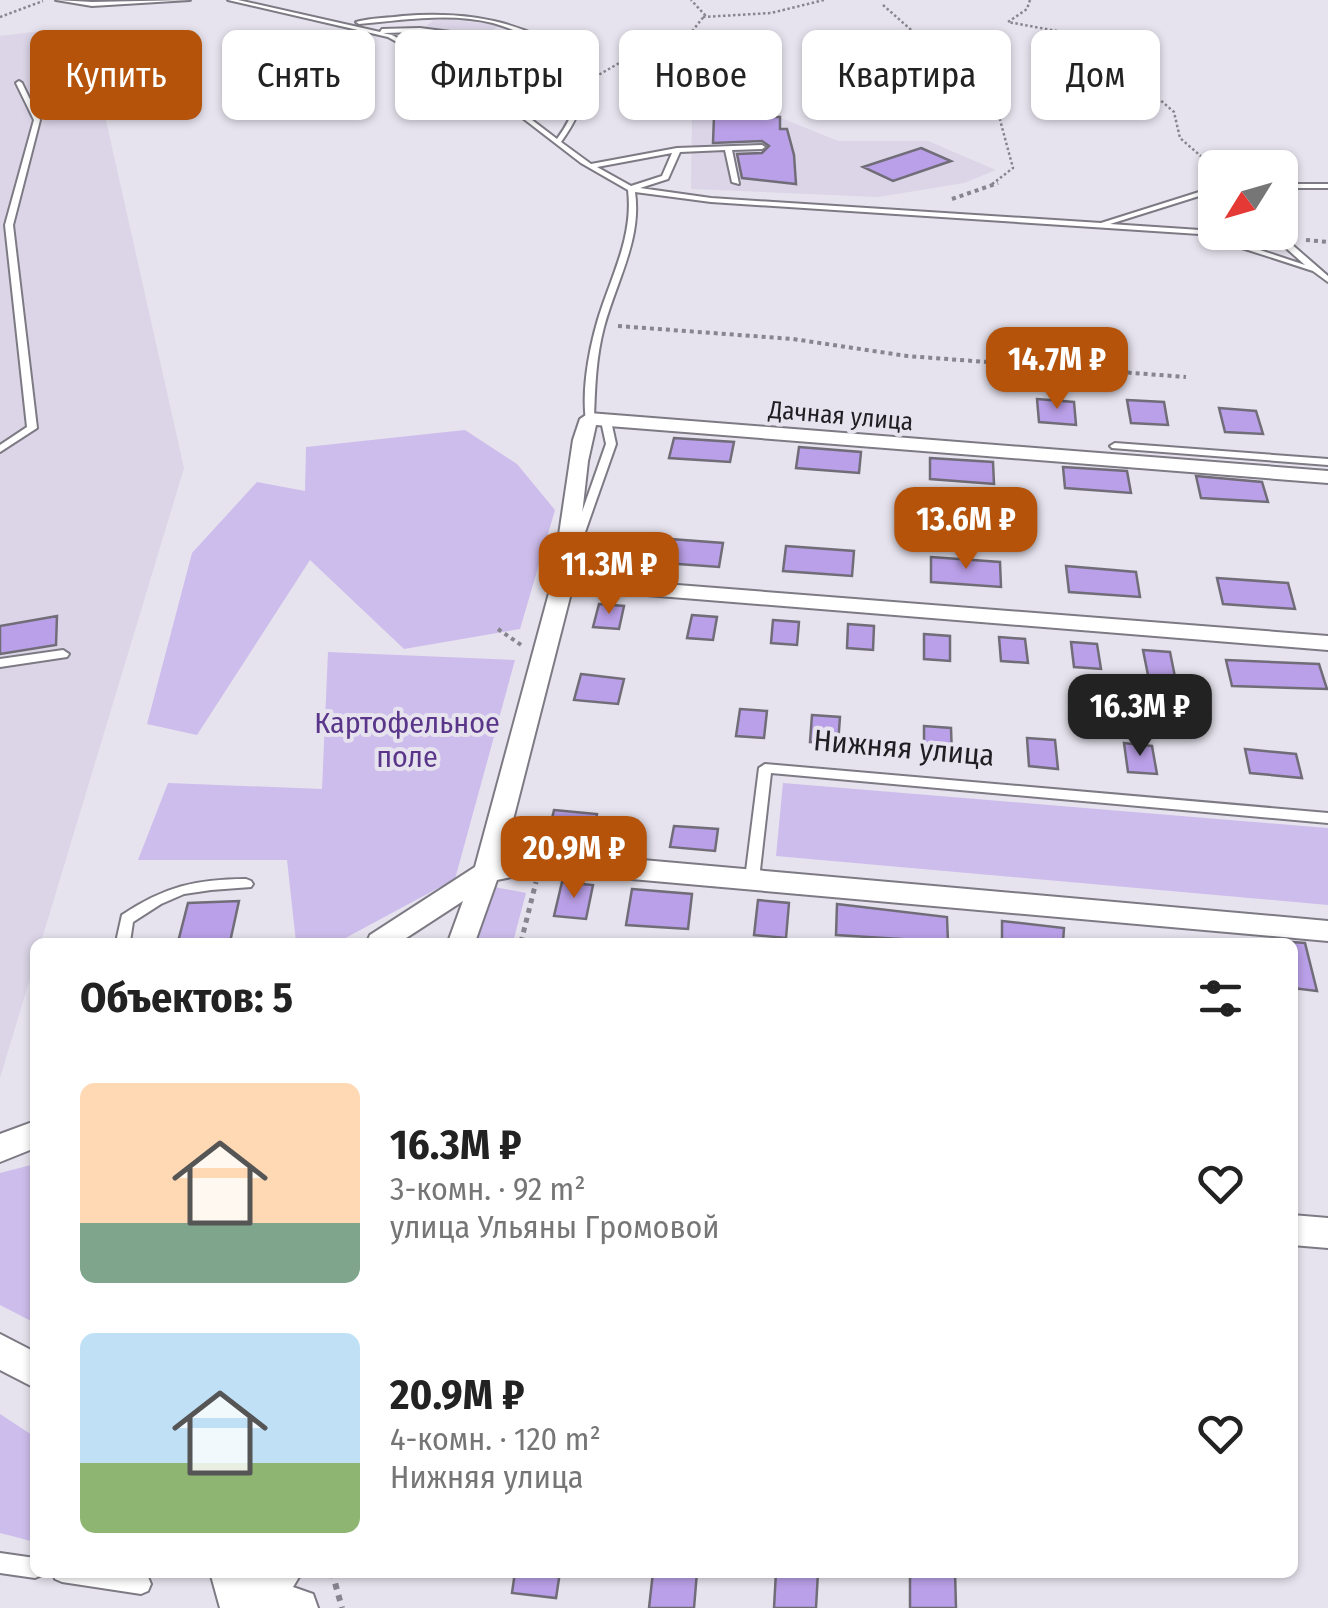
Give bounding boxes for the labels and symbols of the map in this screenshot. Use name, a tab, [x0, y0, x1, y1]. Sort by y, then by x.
north arrow	[1198, 150, 1298, 250]
pin: 14.7M ₽	[965, 327, 1149, 412]
street label: Дачная улица	[766, 395, 914, 437]
pin: 13.6M ₽	[874, 487, 1058, 572]
pin: 11.3M ₽	[517, 532, 701, 617]
pin: 16.3M ₽	[1048, 674, 1232, 759]
park label: Картофельное поле	[314, 705, 500, 775]
street label: Нижняя улица	[812, 722, 996, 774]
pin: 20.9M ₽	[482, 816, 666, 901]

